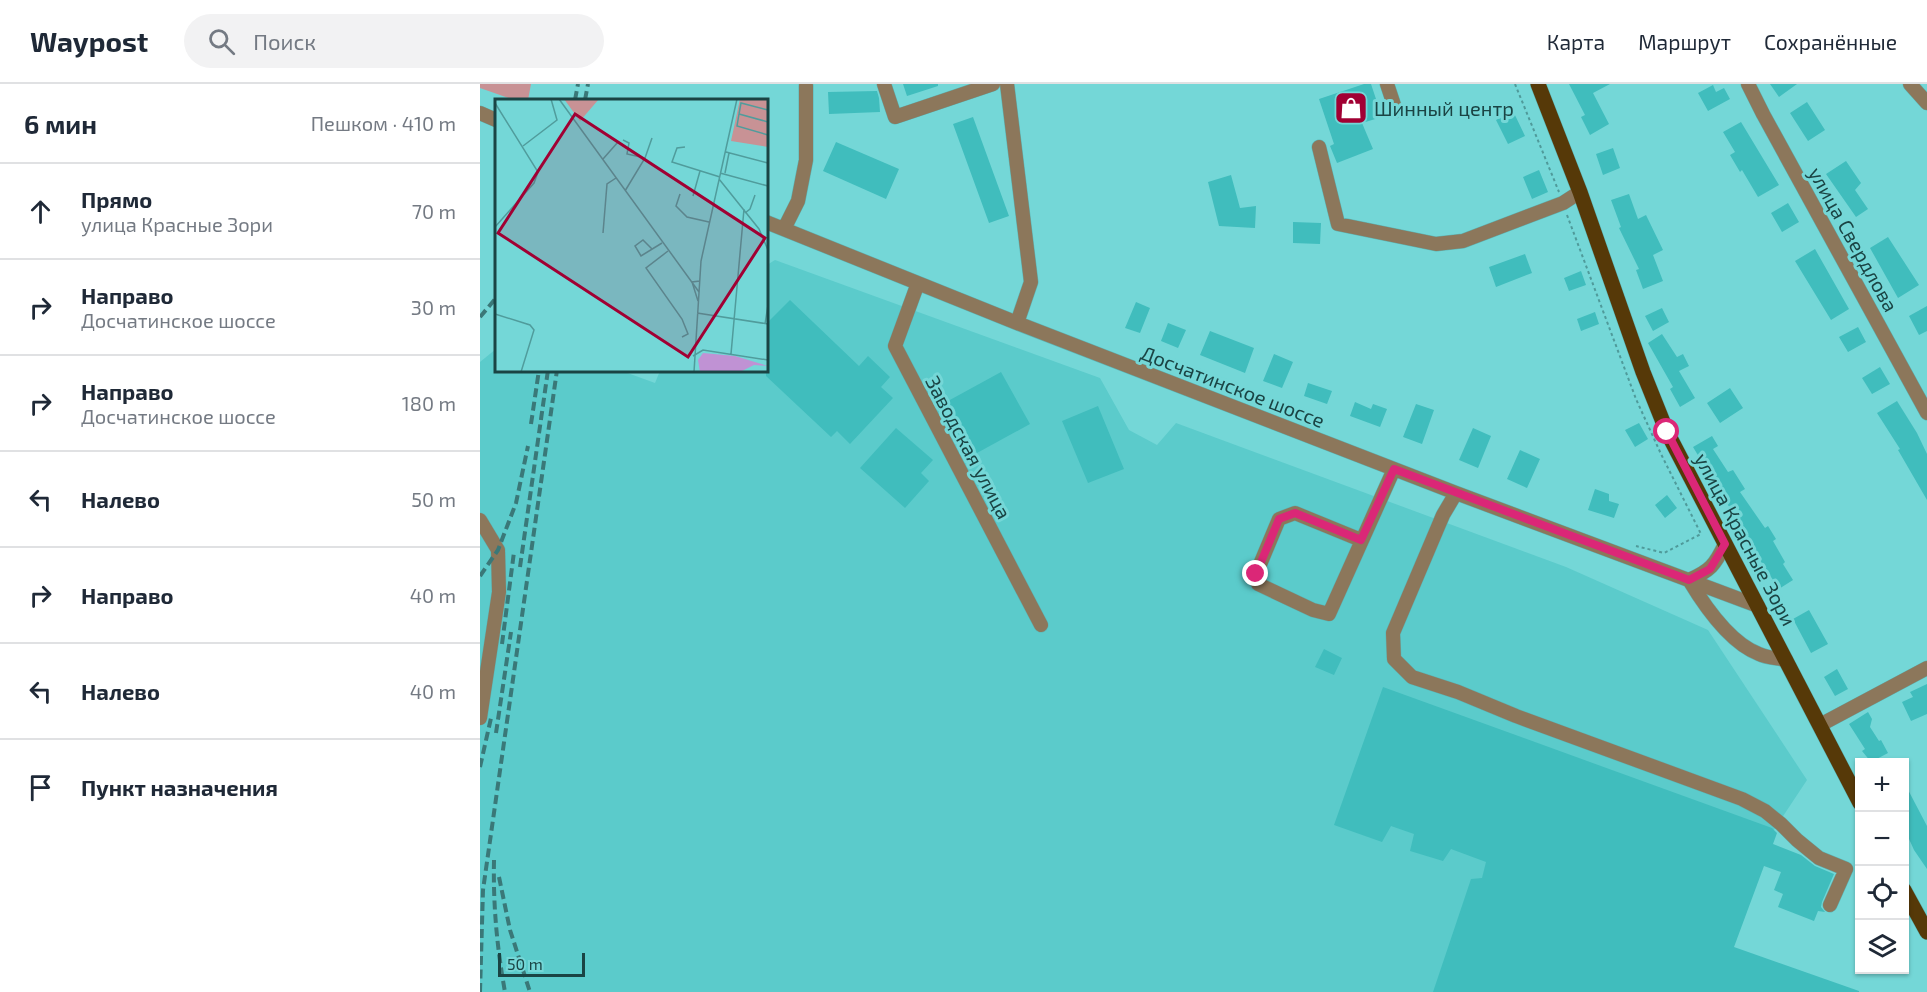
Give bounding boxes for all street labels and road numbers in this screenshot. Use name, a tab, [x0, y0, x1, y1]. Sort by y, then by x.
street label: улица Свердлова	[1803, 162, 1904, 316]
street label: Досчатинское шоссе	[1138, 340, 1328, 432]
street label: Заводская улица	[920, 371, 1017, 523]
street label: улица Красные Зори	[1689, 449, 1802, 630]

